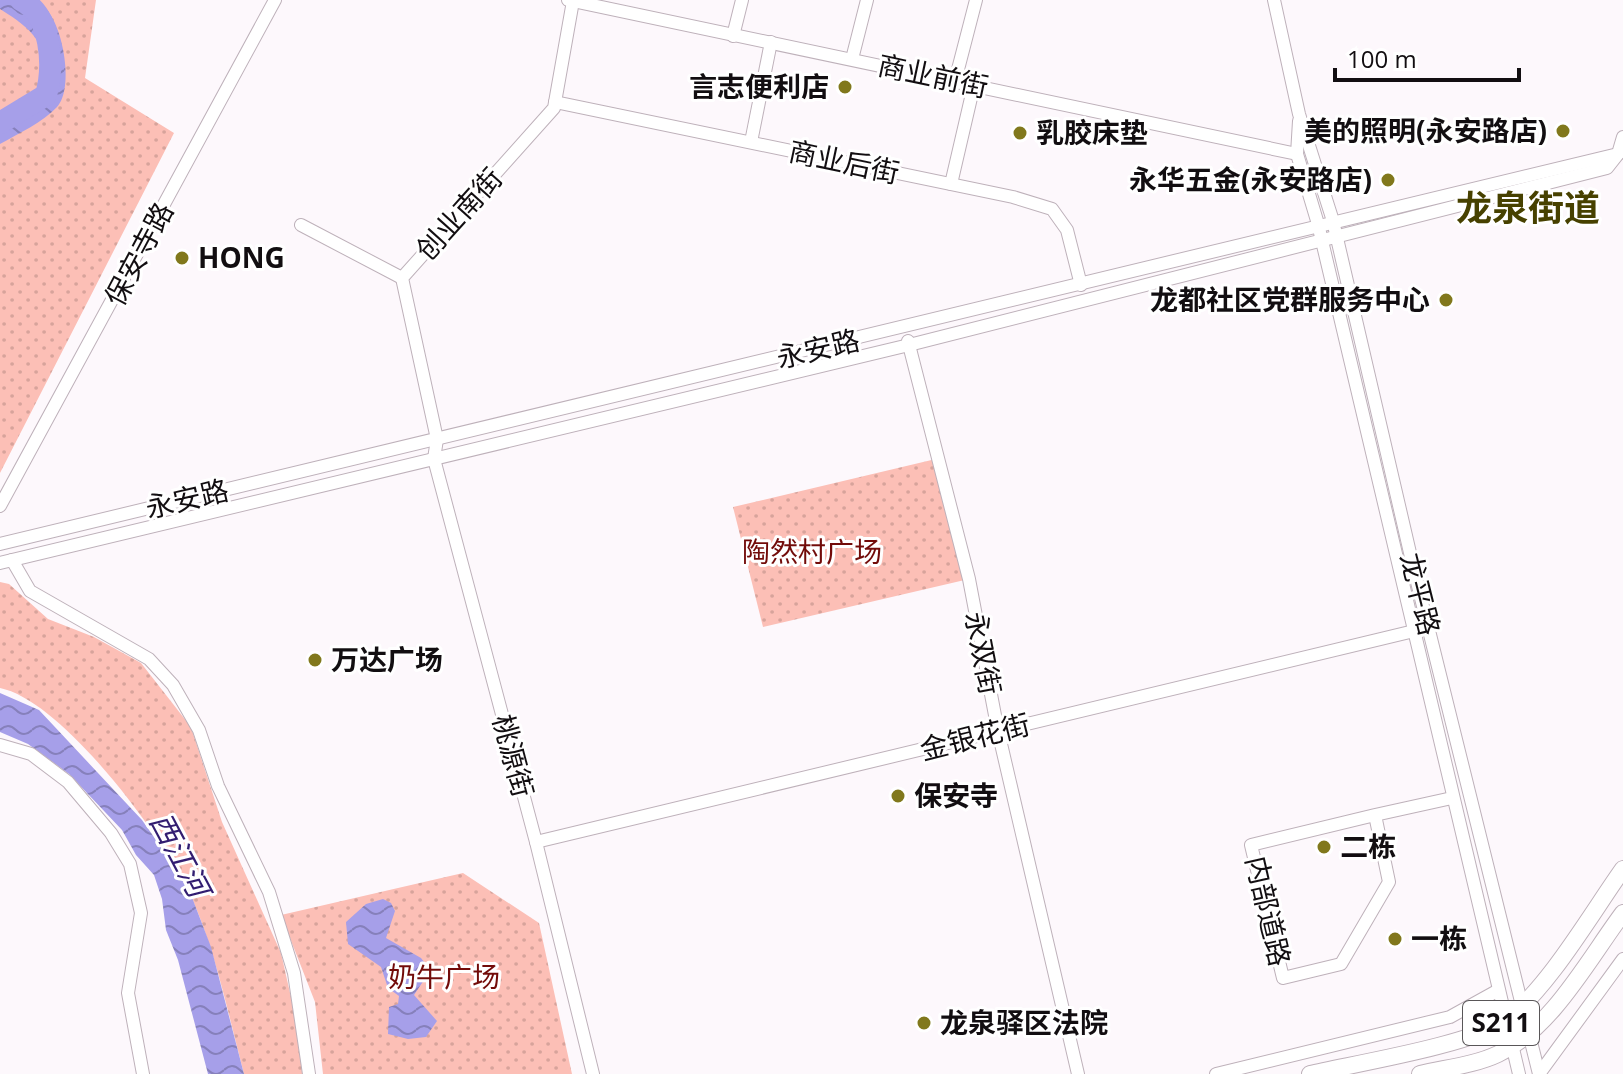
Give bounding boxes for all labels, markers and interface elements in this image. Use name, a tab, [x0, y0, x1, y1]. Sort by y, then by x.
scale bar	[1335, 32, 1519, 82]
text: 100 m	[1347, 42, 1417, 75]
street label: 商业前街	[874, 45, 992, 105]
place label: 言志便利店	[689, 67, 829, 105]
marker: 言志便利店	[836, 78, 854, 96]
place label: 美的照明(永安路店)	[1304, 111, 1547, 149]
place label: 乳胶床垫	[1036, 113, 1148, 151]
marker: 美的照明(永安路店)	[1554, 122, 1572, 140]
marker: 乳胶床垫	[1011, 124, 1029, 142]
street label: 商业后街	[785, 131, 903, 191]
street label: 创业南街	[407, 159, 510, 268]
place label: 永华五金(永安路店)	[1129, 160, 1372, 198]
marker: 永华五金(永安路店)	[1379, 171, 1397, 189]
district label: 龙泉街道	[1456, 183, 1600, 232]
street label: 保安寺路	[95, 195, 181, 312]
place label: HONG	[198, 238, 285, 276]
marker: HONG	[173, 249, 191, 267]
place label: 龙都社区党群服务中心	[1150, 280, 1430, 318]
marker: 龙都社区党群服务中心	[1437, 291, 1455, 309]
street label: 永安路	[773, 320, 863, 376]
street label: 永安路	[142, 470, 232, 526]
park label: 陶然村广场	[742, 532, 882, 570]
street label: 龙平路	[1392, 548, 1450, 639]
street label: 永双街	[957, 608, 1011, 698]
place label: 万达广场	[331, 640, 443, 678]
marker: 万达广场	[306, 651, 324, 669]
street label: 金银花街	[916, 704, 1034, 768]
street label: 桃源街	[485, 710, 543, 801]
place label: 保安寺	[914, 776, 998, 814]
marker: 保安寺	[889, 787, 907, 805]
water label: 西江河	[141, 805, 222, 908]
place label: 二栋	[1340, 827, 1396, 865]
marker: 二栋	[1315, 838, 1333, 856]
street label: 内部道路	[1238, 852, 1300, 970]
place label: 一栋	[1411, 919, 1467, 957]
marker: 一栋	[1386, 930, 1404, 948]
park label: 奶牛广场	[388, 957, 500, 995]
road number: S211	[1463, 1001, 1539, 1045]
place label: 龙泉驿区法院	[940, 1003, 1108, 1041]
marker: 龙泉驿区法院	[915, 1014, 933, 1032]

